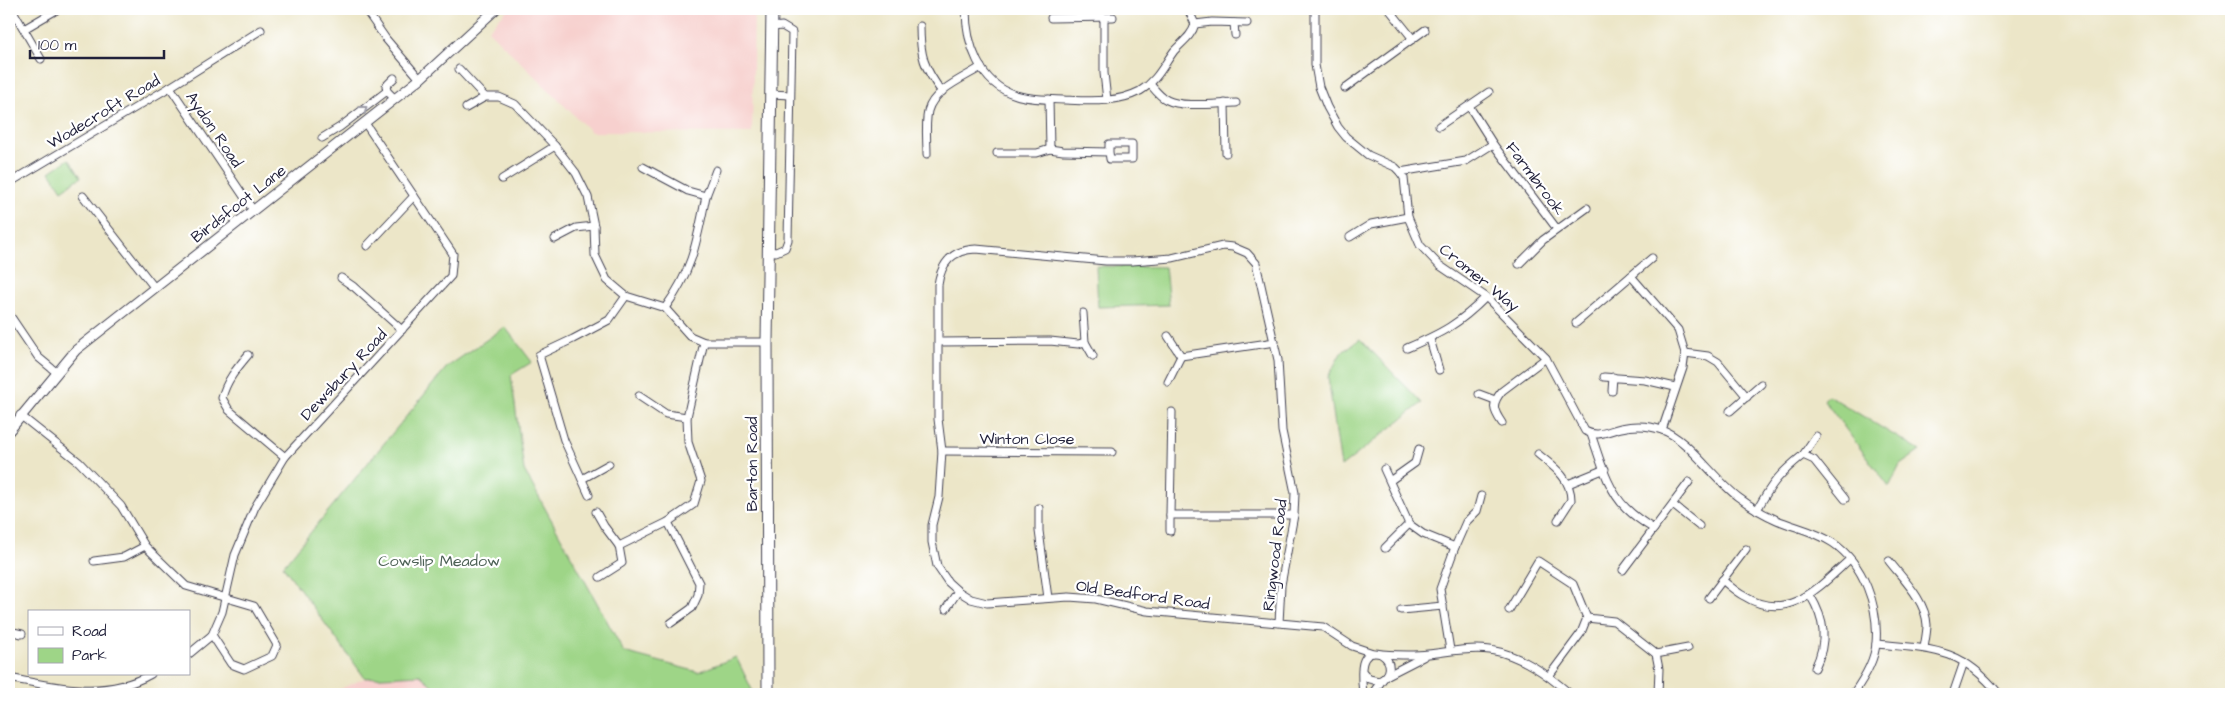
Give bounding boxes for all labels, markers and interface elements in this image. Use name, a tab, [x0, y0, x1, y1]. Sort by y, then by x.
scale bar	[30, 28, 164, 60]
text: 100 m	[38, 35, 77, 56]
street label: Wodecroft Road	[43, 69, 164, 154]
street label: Aydon Road	[180, 87, 248, 172]
one-way arrow	[358, 106, 368, 115]
street label: Farmbrook	[1500, 138, 1570, 220]
street label: Birdsfoot Lane	[186, 159, 291, 248]
street label: Cromer Way	[1434, 239, 1524, 318]
street label: Dewsbury Road	[295, 324, 393, 426]
street label: Barton Road	[741, 417, 763, 511]
street label: Winton Close	[980, 428, 1075, 450]
street label: Ringwood Road	[1257, 498, 1294, 612]
park label: Cowslip Meadow	[378, 550, 500, 572]
street label: Old Bedford Road	[1075, 575, 1211, 615]
legend	[28, 610, 190, 676]
text: Road	[72, 621, 107, 642]
text: Park	[72, 645, 107, 666]

